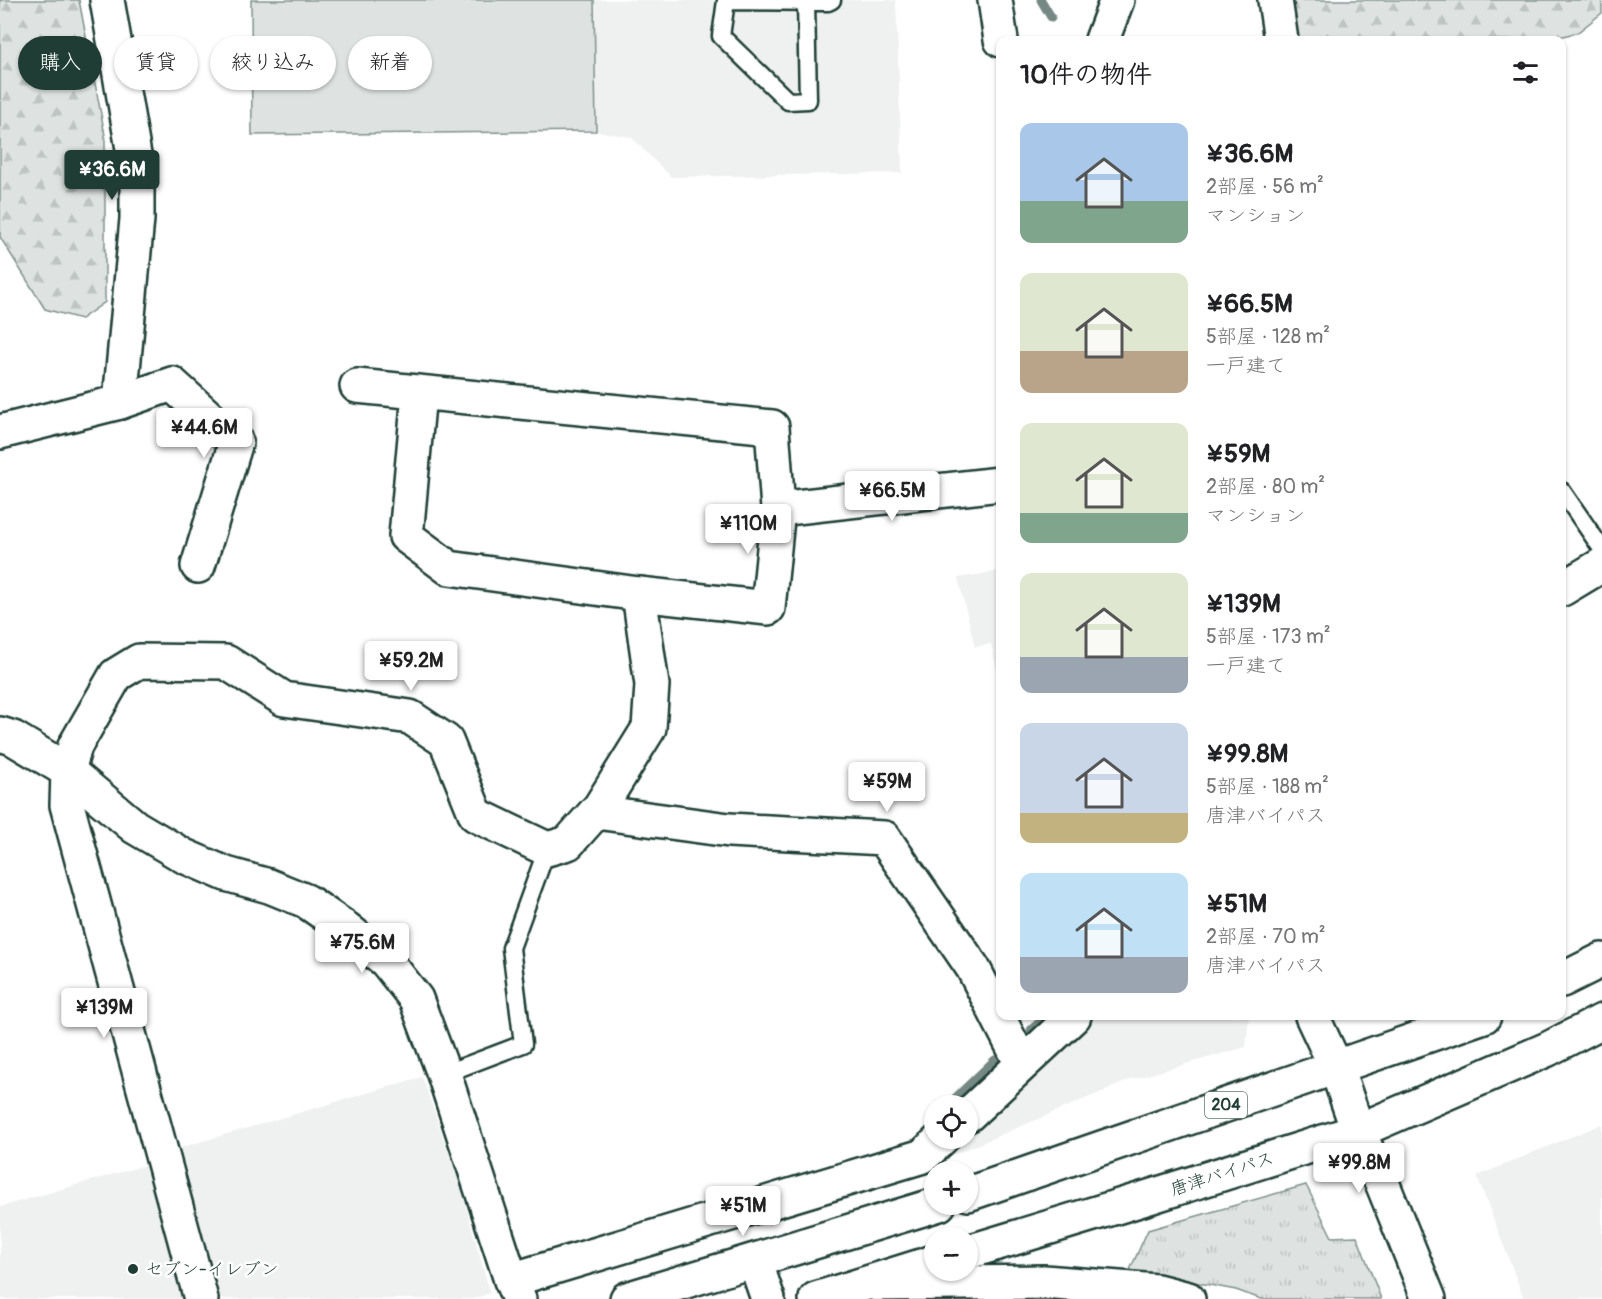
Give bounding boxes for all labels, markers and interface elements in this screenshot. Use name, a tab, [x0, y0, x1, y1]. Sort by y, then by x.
chip: 購入	[18, 36, 102, 90]
chip: 賃貸	[114, 36, 198, 90]
chip: 絞り込み	[210, 36, 336, 90]
chip: 新着	[348, 36, 432, 90]
icon: filters	[1509, 56, 1542, 89]
text: 10件の物件	[1020, 59, 1152, 91]
text: ¥36.6M	[1206, 138, 1293, 170]
icon: home	[1068, 147, 1140, 219]
pin: ¥36.6M	[63, 150, 161, 201]
text: ¥36.6M	[78, 157, 146, 182]
text: 2部屋 · 56 m²	[1206, 174, 1324, 199]
text: マンション	[1206, 203, 1305, 228]
text: ¥66.5M	[1206, 288, 1293, 320]
icon: home	[1068, 297, 1140, 369]
text: 5部屋 · 128 m²	[1206, 324, 1330, 349]
text: 一戸建て	[1206, 353, 1286, 378]
pin: ¥44.6M	[155, 408, 253, 459]
text: ¥44.6M	[170, 415, 238, 440]
text: ¥59M	[1206, 438, 1270, 470]
icon: home	[1068, 447, 1140, 519]
pin: ¥66.5M	[843, 471, 941, 522]
text: 2部屋 · 80 m²	[1206, 474, 1325, 499]
text: ¥66.5M	[859, 478, 925, 503]
text: マンション	[1206, 503, 1305, 528]
pin: ¥110M	[706, 504, 790, 555]
text: ¥110M	[719, 511, 777, 536]
text: ¥139M	[1206, 588, 1281, 620]
icon: home	[1068, 597, 1140, 669]
text: 5部屋 · 173 m²	[1206, 624, 1330, 649]
pin: ¥59.2M	[362, 641, 460, 692]
text: ¥59.2M	[379, 648, 443, 673]
text: 一戸建て	[1206, 653, 1286, 678]
text: ¥99.8M	[1206, 738, 1288, 770]
icon: home	[1068, 747, 1140, 819]
pin: ¥59M	[851, 762, 923, 813]
text: ¥59M	[862, 769, 912, 794]
text: 5部屋 · 188 m²	[1206, 774, 1329, 799]
text: 唐津バイパス	[1206, 803, 1326, 828]
text: ¥51M	[1206, 888, 1267, 920]
icon: home	[1068, 897, 1140, 969]
pin: ¥75.6M	[313, 923, 411, 974]
text: 2部屋 · 70 m²	[1206, 924, 1326, 949]
text: ¥75.6M	[329, 930, 395, 955]
text: 唐津バイパス	[1206, 953, 1326, 978]
pin: ¥139M	[62, 988, 146, 1039]
text: ¥139M	[75, 995, 133, 1020]
road number: 204	[1205, 1092, 1247, 1118]
map controls	[924, 1095, 978, 1281]
button: locate	[924, 1095, 978, 1149]
pin: ¥99.8M	[1310, 1143, 1408, 1194]
street label: 唐津バイパス	[1167, 1146, 1277, 1202]
text: ¥99.8M	[1327, 1150, 1391, 1175]
button: +	[924, 1161, 978, 1215]
pin: ¥51M	[707, 1186, 779, 1237]
text: ¥51M	[720, 1193, 766, 1218]
button: −	[924, 1227, 978, 1281]
place label: セブン-イレブン	[145, 1258, 279, 1281]
marker: セブン-イレブン	[126, 1262, 140, 1276]

